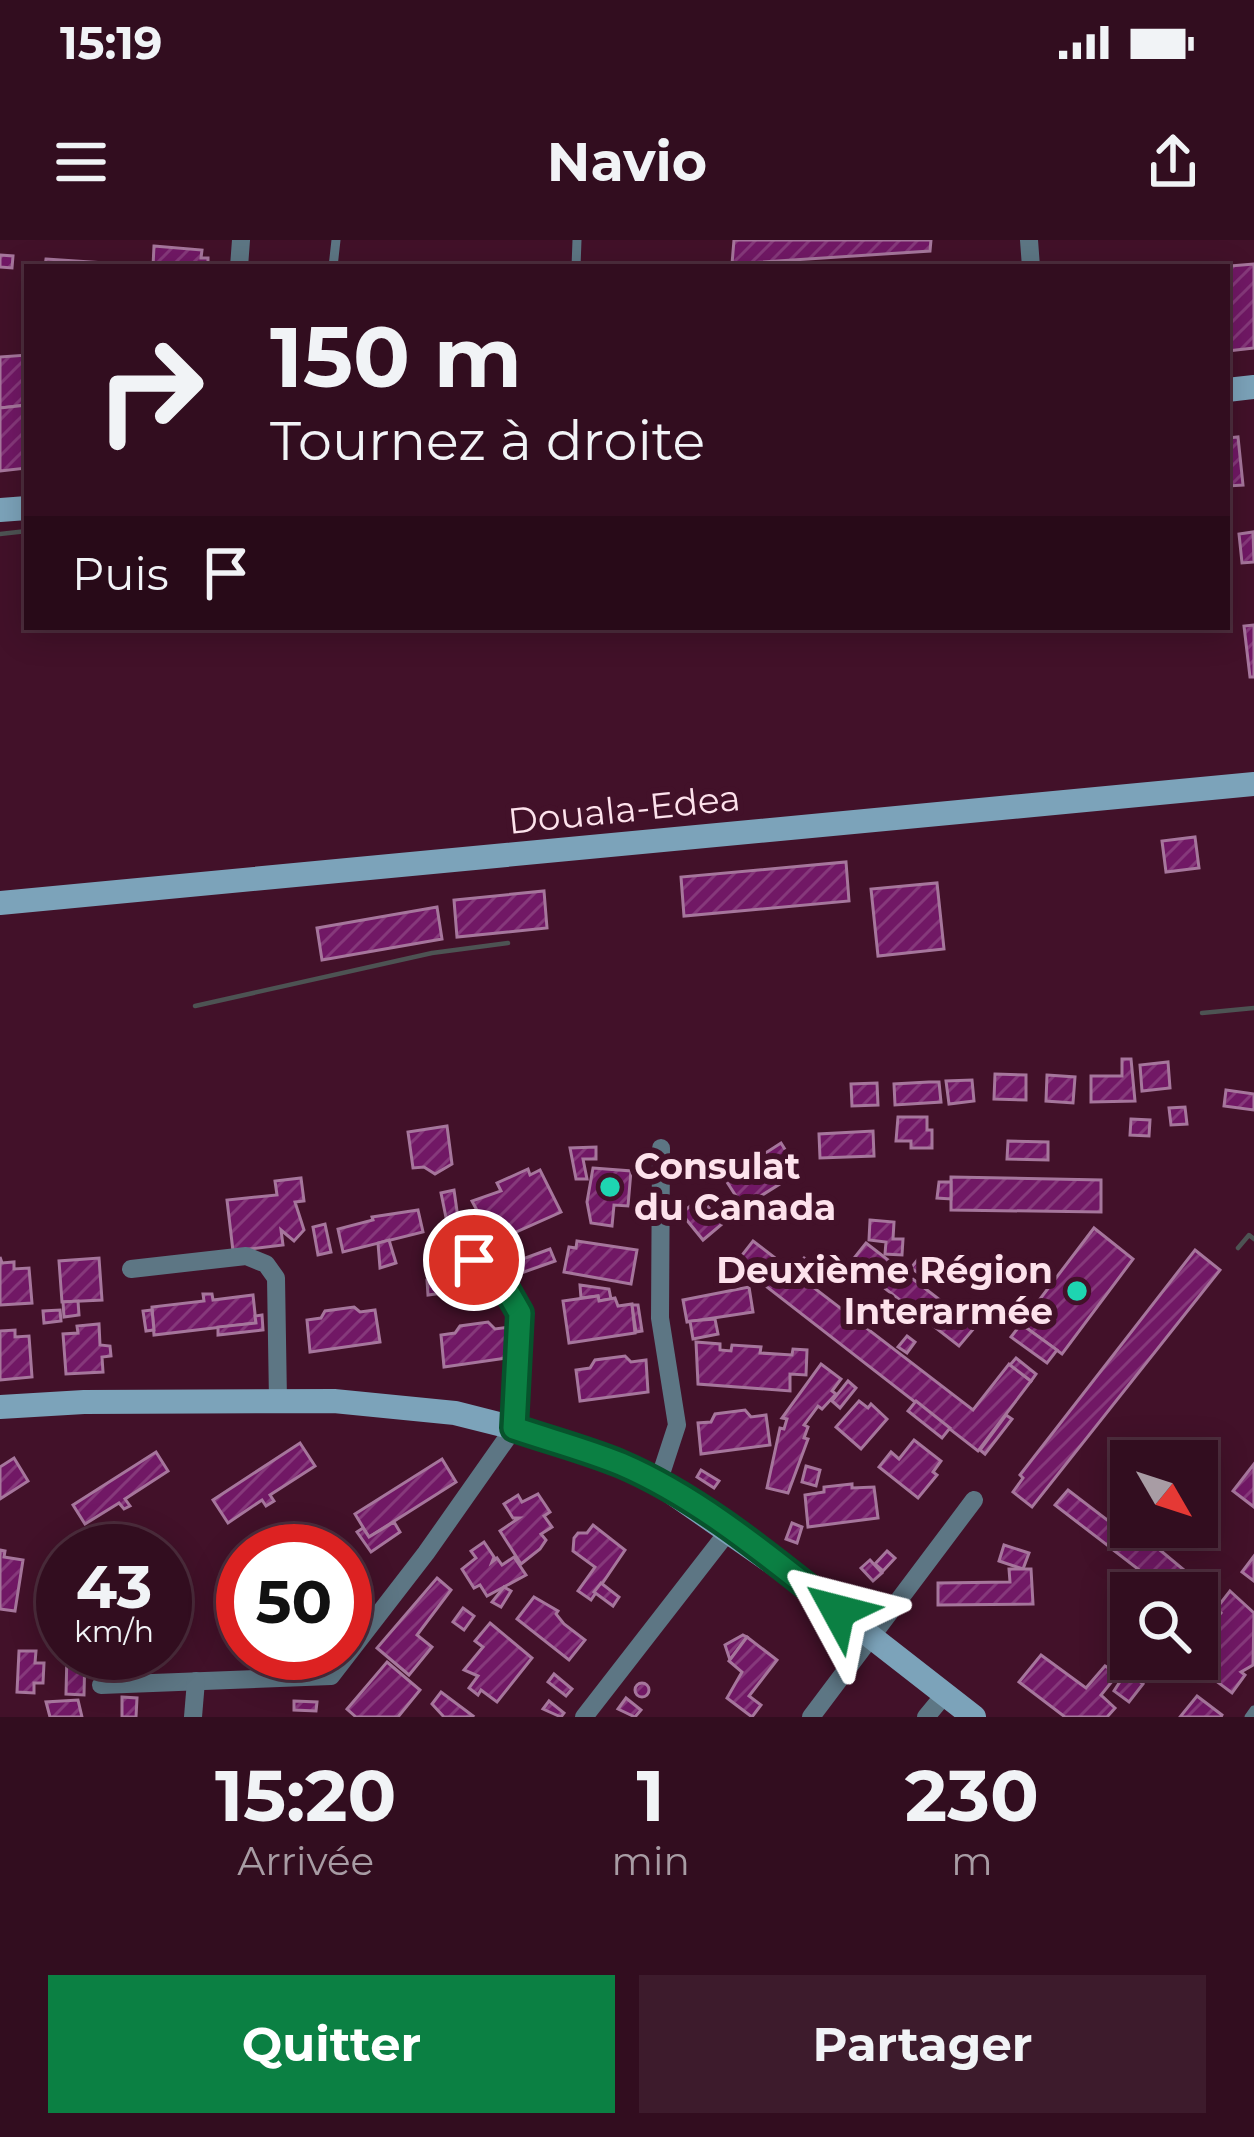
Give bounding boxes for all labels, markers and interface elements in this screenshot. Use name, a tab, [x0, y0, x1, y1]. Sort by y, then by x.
text: 15:19	[60, 15, 163, 70]
icon: menu	[48, 129, 114, 195]
text: Navio	[547, 129, 707, 195]
icon: share	[1140, 129, 1206, 195]
text: 150 m	[270, 306, 522, 408]
icon: right	[72, 312, 228, 468]
text: Tournez à droite	[270, 408, 705, 474]
icon: arrive	[193, 540, 259, 606]
text: Puis	[72, 546, 169, 601]
street label: Douala-Edea	[506, 775, 742, 843]
place label: Consulat du Canada	[634, 1144, 836, 1229]
marker: Consulat du Canada	[597, 1174, 623, 1200]
pin	[423, 1209, 525, 1311]
icon: arrive	[441, 1227, 507, 1293]
place label: Deuxième Région Interarmée	[716, 1248, 1053, 1333]
marker: Deuxième Région Interarmée	[1064, 1278, 1090, 1304]
north arrow	[1110, 1440, 1218, 1548]
map controls	[1110, 1440, 1218, 1680]
speed limit sign: 50	[216, 1524, 372, 1680]
position arrow	[775, 1548, 901, 1674]
text: 43	[76, 1550, 152, 1623]
button: search	[1110, 1572, 1218, 1680]
text: km/h	[74, 1613, 154, 1650]
text: 15:20	[215, 1751, 396, 1839]
text: 1	[637, 1751, 665, 1839]
text: 230	[905, 1751, 1039, 1839]
text: Arrivée	[237, 1837, 374, 1885]
text: min	[612, 1837, 690, 1885]
text: m	[951, 1837, 993, 1885]
button: Quitter	[48, 1975, 615, 2113]
button: Partager	[639, 1975, 1206, 2113]

